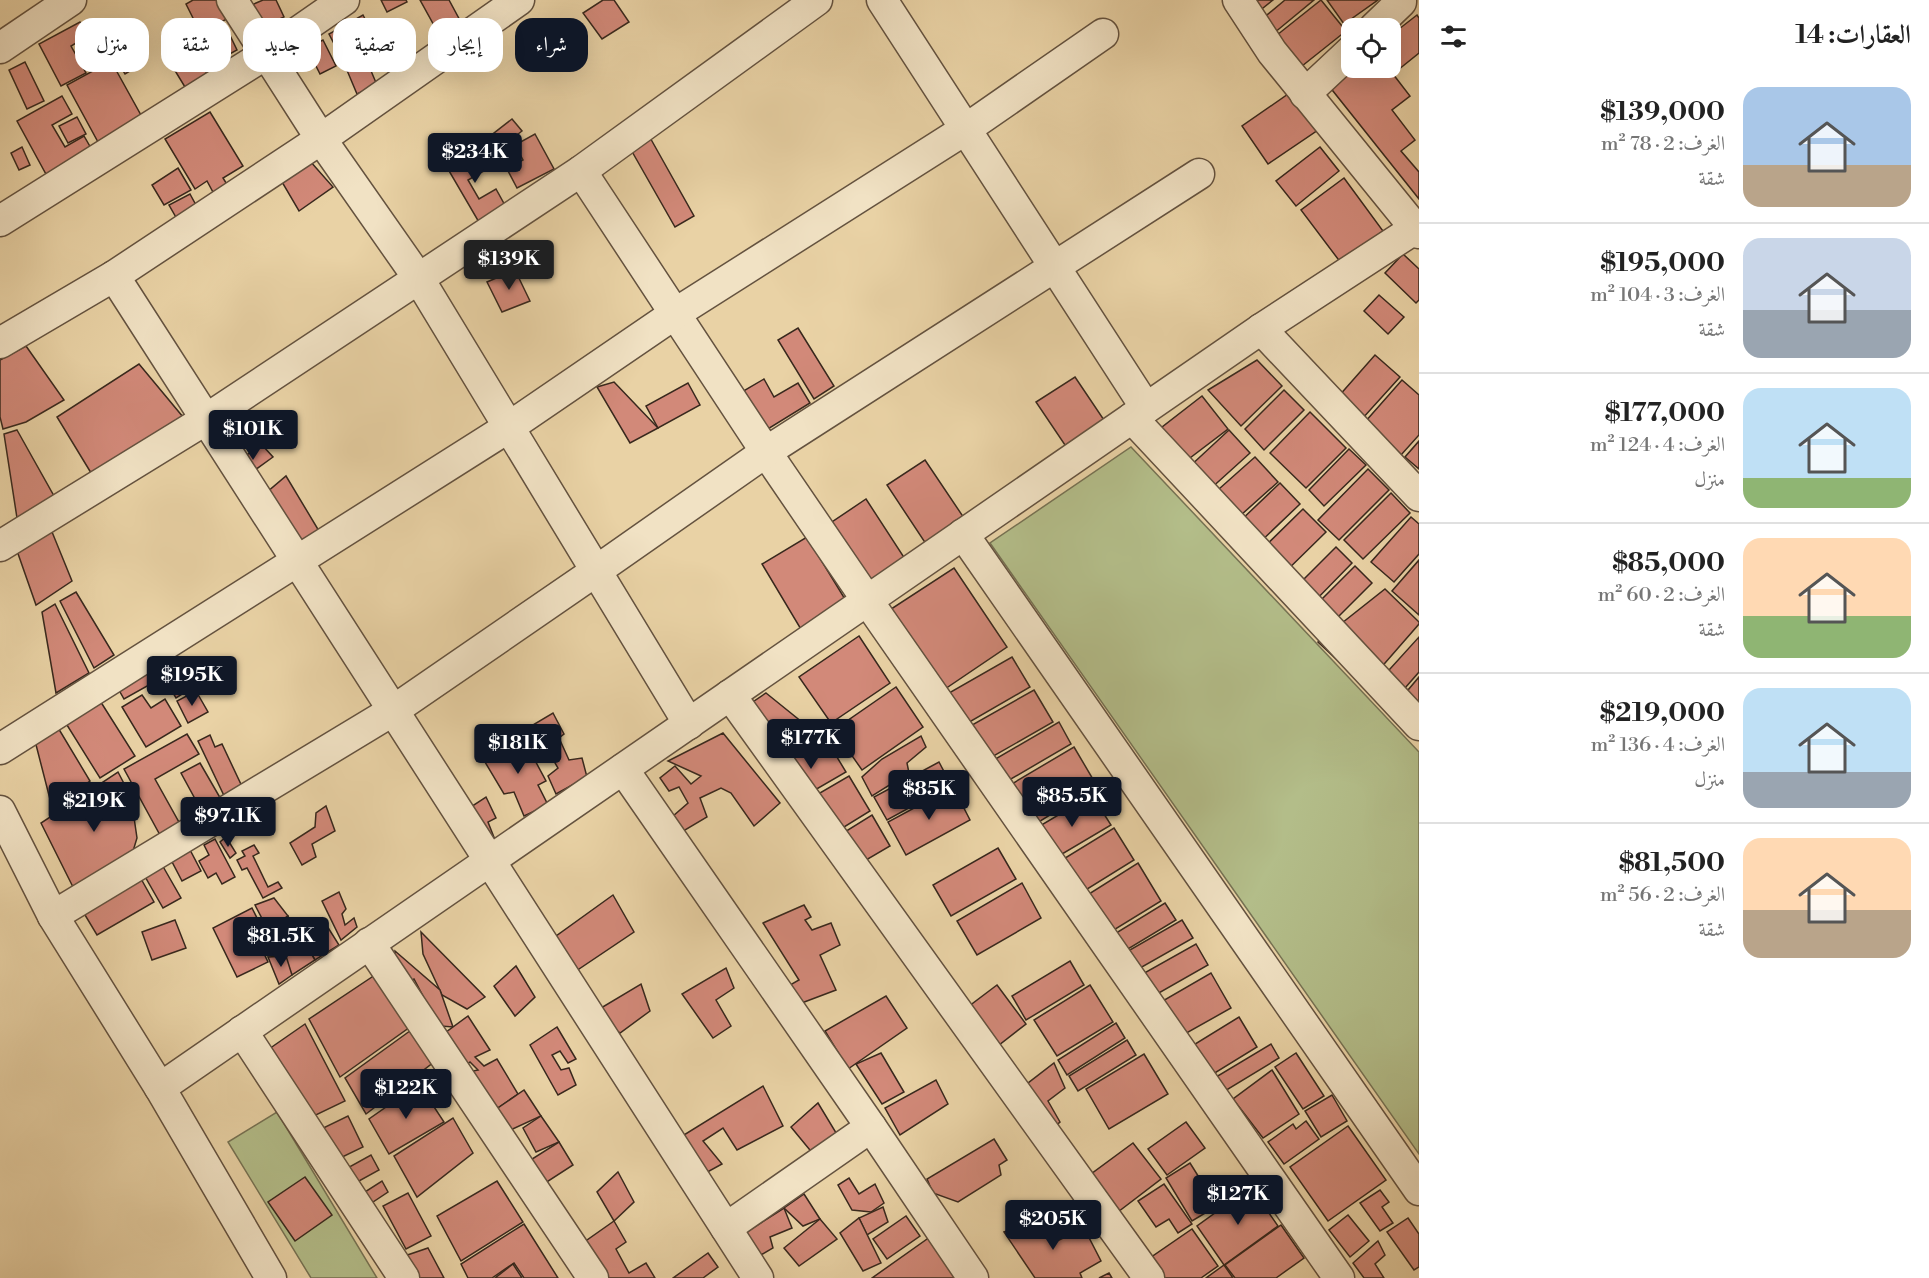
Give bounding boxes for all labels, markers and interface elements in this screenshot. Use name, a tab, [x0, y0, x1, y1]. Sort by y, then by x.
chip: منزل	[75, 18, 149, 72]
chip: شقة	[161, 18, 231, 72]
chip: جديد	[243, 18, 321, 72]
chip: تصفية	[333, 18, 416, 72]
chip: إيجار	[428, 18, 503, 72]
chip: شراء	[515, 18, 588, 72]
map controls	[1341, 18, 1401, 78]
button: locate	[1341, 18, 1401, 78]
text: العقارات: 14	[1795, 19, 1911, 51]
icon: filters	[1437, 20, 1470, 53]
text: $139,000	[1600, 96, 1725, 128]
icon: home	[1791, 111, 1863, 183]
text: الغرف: 2 · 78 m²	[1601, 132, 1725, 157]
pin: $234K	[433, 133, 517, 184]
text: $234K	[442, 140, 508, 165]
text: شقة	[1699, 167, 1725, 192]
pin: $139K	[467, 240, 551, 291]
text: $139K	[478, 247, 540, 272]
text: $195,000	[1600, 247, 1725, 279]
icon: home	[1791, 262, 1863, 334]
text: الغرف: 3 · 104 m²	[1590, 283, 1725, 308]
text: شقة	[1699, 318, 1725, 343]
text: $177,000	[1605, 397, 1725, 429]
pin: $101K	[211, 410, 295, 461]
icon: home	[1791, 412, 1863, 484]
text: $101K	[223, 417, 283, 442]
text: الغرف: 4 · 124 m²	[1590, 433, 1725, 458]
text: منزل	[1694, 468, 1725, 493]
text: $85,000	[1612, 547, 1725, 579]
icon: home	[1791, 562, 1863, 634]
text: الغرف: 2 · 60 m²	[1598, 583, 1725, 608]
text: شقة	[1699, 618, 1725, 643]
pin: $195K	[150, 656, 234, 707]
text: $195K	[161, 663, 223, 688]
text: $219,000	[1600, 697, 1725, 729]
icon: home	[1791, 712, 1863, 784]
pin: $177K	[769, 719, 853, 770]
pin: $181K	[476, 724, 560, 775]
text: $177K	[781, 726, 841, 751]
text: $181K	[488, 731, 548, 756]
text: الغرف: 4 · 136 m²	[1591, 733, 1725, 758]
text: منزل	[1694, 768, 1725, 793]
pin: $85K	[893, 770, 965, 821]
text: $85K	[902, 777, 956, 802]
pin: $85.5K	[1023, 777, 1121, 828]
pin: $219K	[52, 782, 136, 833]
text: $85.5K	[1036, 784, 1108, 809]
text: $219K	[63, 789, 125, 814]
pin: $97.1K	[179, 797, 277, 848]
text: $97.1K	[195, 804, 261, 829]
text: $81,500	[1619, 847, 1725, 879]
icon: home	[1791, 862, 1863, 934]
text: الغرف: 2 · 56 m²	[1600, 883, 1725, 908]
pin: $81.5K	[232, 917, 330, 968]
text: شقة	[1699, 918, 1725, 943]
text: $81.5K	[247, 924, 315, 949]
pin: $122K	[364, 1069, 448, 1120]
text: $122K	[374, 1076, 438, 1101]
pin: $127K	[1196, 1175, 1280, 1226]
text: $127K	[1207, 1182, 1269, 1207]
pin: $205K	[1011, 1200, 1095, 1251]
text: $205K	[1019, 1207, 1087, 1232]

